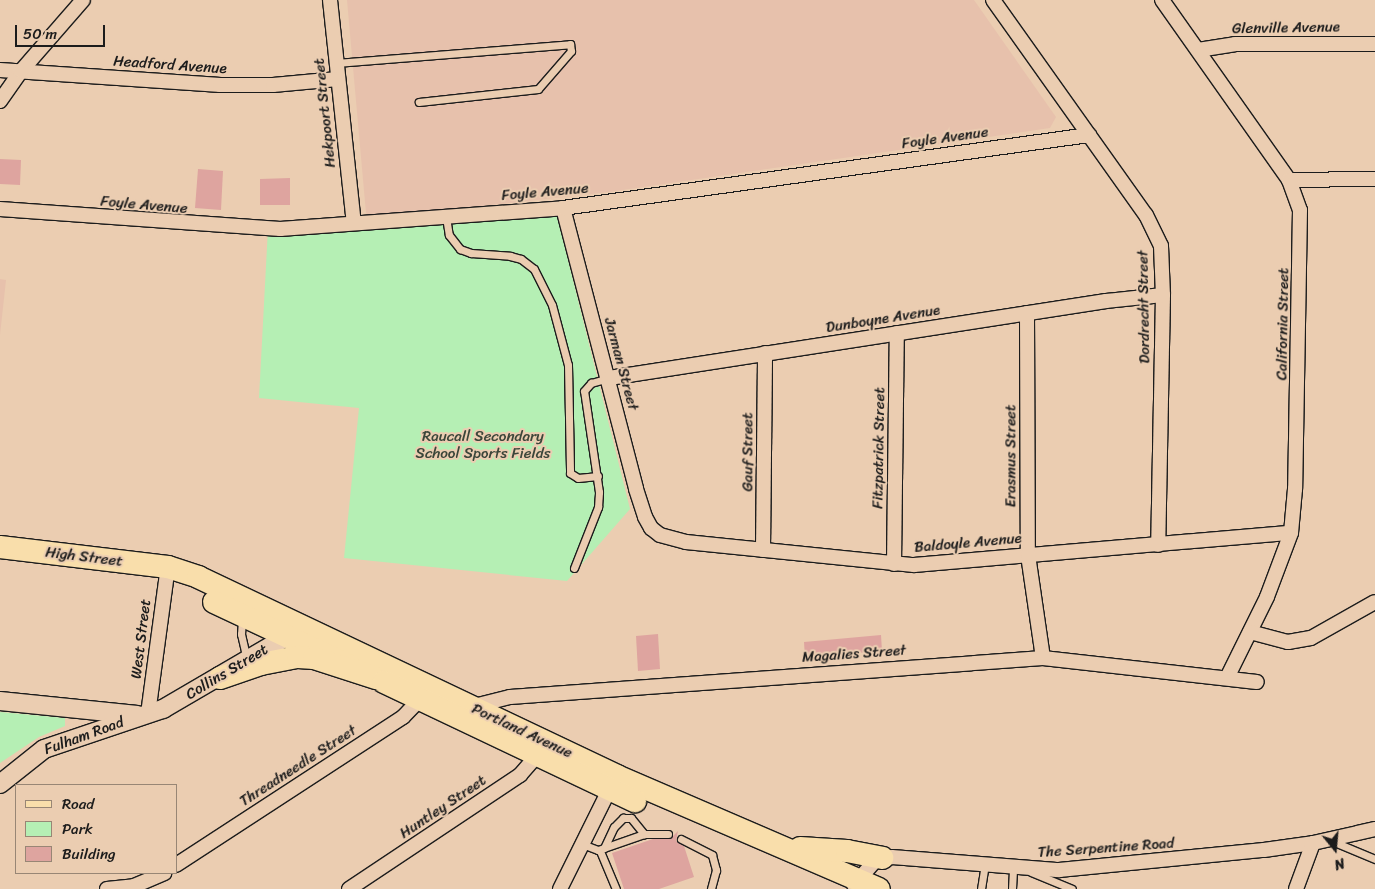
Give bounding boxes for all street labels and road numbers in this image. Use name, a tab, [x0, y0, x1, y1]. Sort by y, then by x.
street label: Glenville Avenue	[1232, 18, 1340, 38]
street label: Headford Avenue	[113, 52, 227, 78]
street label: Hekpoort Street	[310, 58, 340, 168]
street label: Foyle Avenue	[901, 123, 989, 153]
street label: Foyle Avenue	[501, 179, 589, 205]
street label: Foyle Avenue	[100, 192, 188, 218]
street label: Dordrecht Street	[1134, 250, 1154, 364]
street label: California Street	[1273, 268, 1293, 380]
street label: Dunboyne Avenue	[825, 301, 941, 337]
street label: Jarman Street	[600, 316, 642, 412]
street label: Fitzpatrick Street	[869, 387, 889, 509]
street label: Erasmus Street	[1002, 405, 1020, 507]
street label: Gauf Street	[739, 412, 757, 492]
street label: Baldoyle Avenue	[914, 529, 1022, 557]
street label: High Street	[44, 543, 124, 571]
street label: West Street	[127, 598, 155, 680]
street label: Collins Street	[183, 641, 271, 703]
street label: Magalies Street	[801, 641, 907, 667]
street label: Portland Avenue	[469, 700, 575, 762]
street label: Fulham Road	[42, 713, 126, 759]
street label: Threadneedle Street	[236, 721, 360, 811]
street label: Huntley Street	[396, 771, 490, 843]
street label: The Serpentine Road	[1037, 834, 1175, 862]

